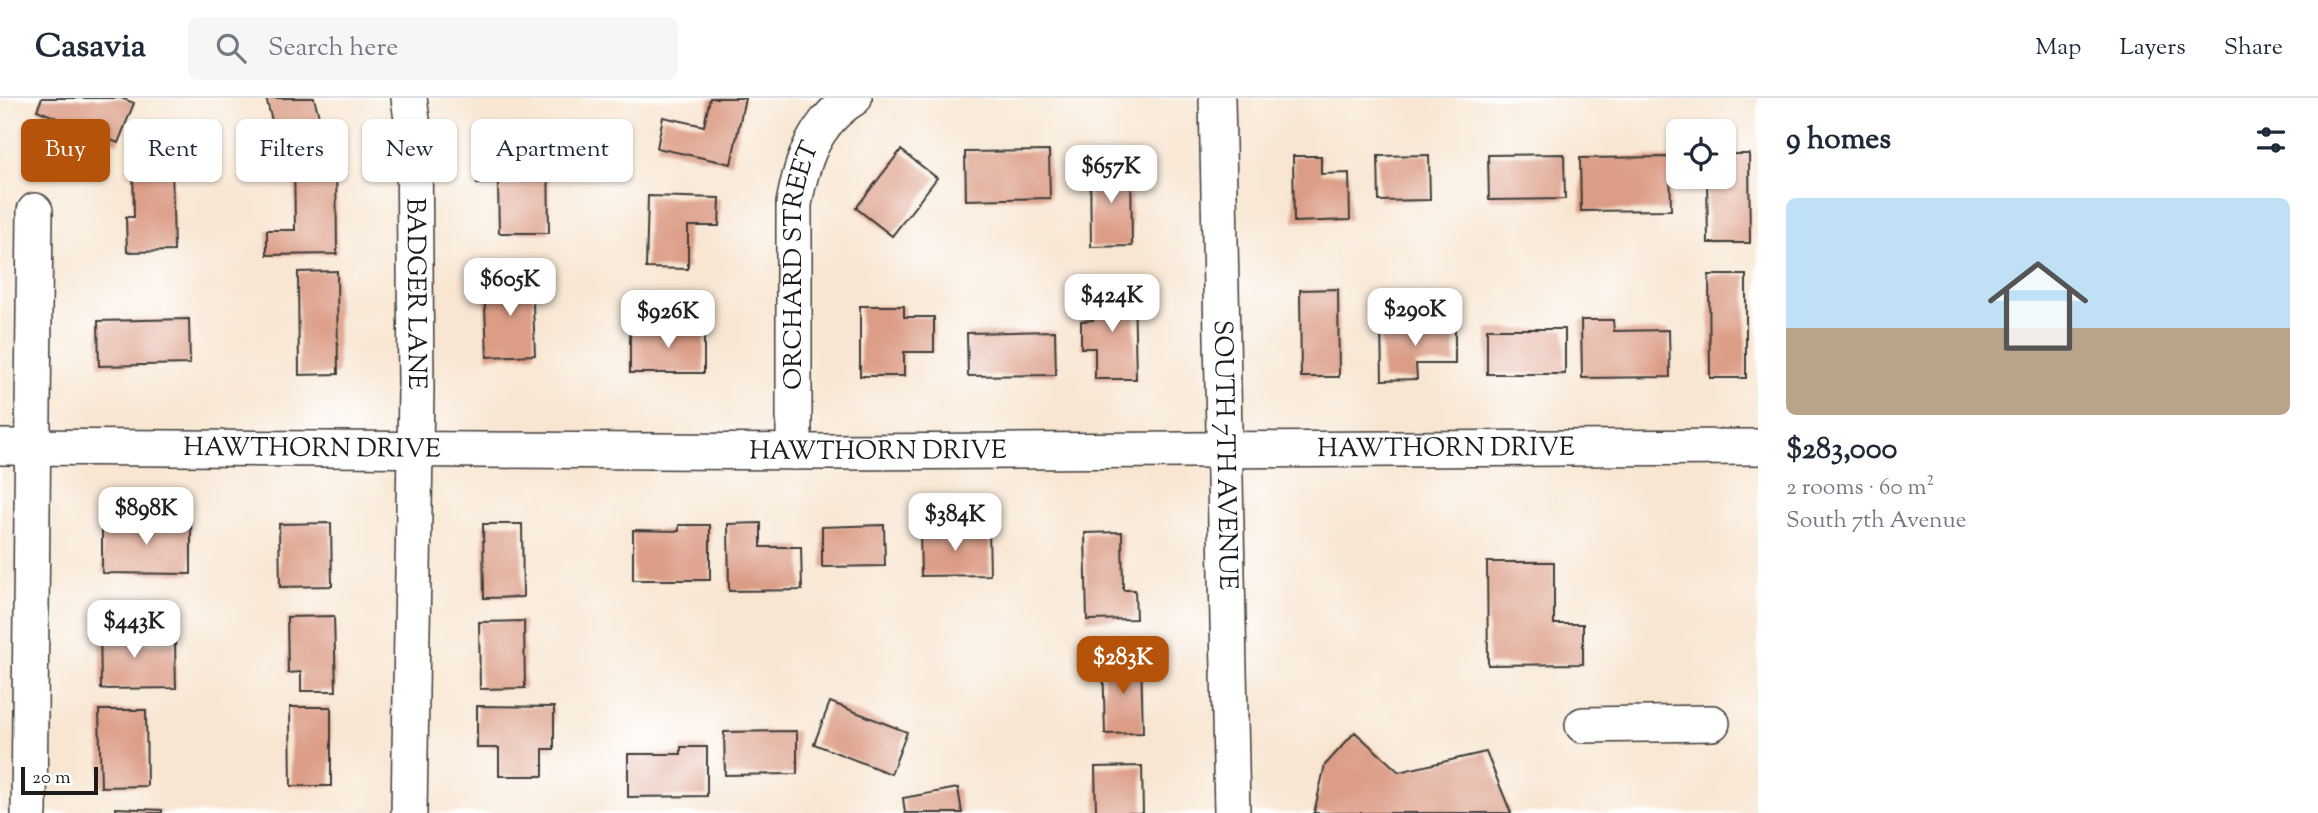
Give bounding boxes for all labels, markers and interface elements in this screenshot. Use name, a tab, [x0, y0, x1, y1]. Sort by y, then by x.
search box	[188, 17, 678, 80]
text: Casavia	[35, 24, 146, 72]
icon: search	[212, 29, 250, 67]
text: Search here	[268, 30, 398, 67]
text: Map	[2035, 31, 2081, 65]
text: Layers	[2119, 31, 2186, 65]
text: Share	[2224, 31, 2283, 65]
chip: Buy	[21, 119, 110, 182]
chip: Rent	[124, 119, 222, 182]
chip: Filters	[236, 119, 348, 182]
chip: New	[362, 119, 457, 182]
chip: Apartment	[471, 119, 633, 182]
map controls	[1666, 119, 1736, 189]
button: locate	[1666, 119, 1736, 189]
text: 9 homes	[1786, 119, 1891, 162]
icon: filters	[2252, 121, 2290, 159]
street label: ORCHARD STREET	[775, 136, 829, 390]
pin: $657K	[1062, 146, 1160, 205]
text: $657K	[1081, 151, 1141, 184]
street label: BADGER LANE	[396, 198, 435, 390]
icon: home	[1975, 243, 2101, 369]
pin: $605K	[461, 258, 559, 318]
text: $605K	[480, 264, 540, 297]
pin: $424K	[1063, 274, 1161, 334]
text: $424K	[1081, 280, 1143, 313]
pin: $290K	[1366, 288, 1464, 348]
pin: $926K	[619, 290, 717, 350]
text: $290K	[1383, 294, 1447, 327]
text: $926K	[637, 296, 699, 329]
street label: SOUTH 7TH AVENUE	[1203, 319, 1246, 591]
street label: HAWTHORN DRIVE	[1317, 429, 1575, 468]
text: $283,000	[1786, 429, 1897, 472]
street label: HAWTHORN DRIVE	[183, 430, 441, 468]
street label: HAWTHORN DRIVE	[749, 433, 1007, 471]
text: 2 rooms · 60 m²	[1786, 472, 1934, 505]
pin: $898K	[97, 488, 195, 547]
text: $898K	[114, 493, 178, 526]
pin: $384K	[906, 494, 1004, 553]
text: $384K	[924, 499, 986, 532]
text: South 7th Avenue	[1786, 505, 1966, 538]
pin: $443K	[85, 601, 183, 660]
text: $443K	[103, 606, 165, 639]
pin: $283K	[1074, 636, 1172, 696]
text: $283K	[1093, 642, 1153, 675]
scale bar	[21, 764, 98, 796]
text: 20 m	[32, 765, 71, 792]

